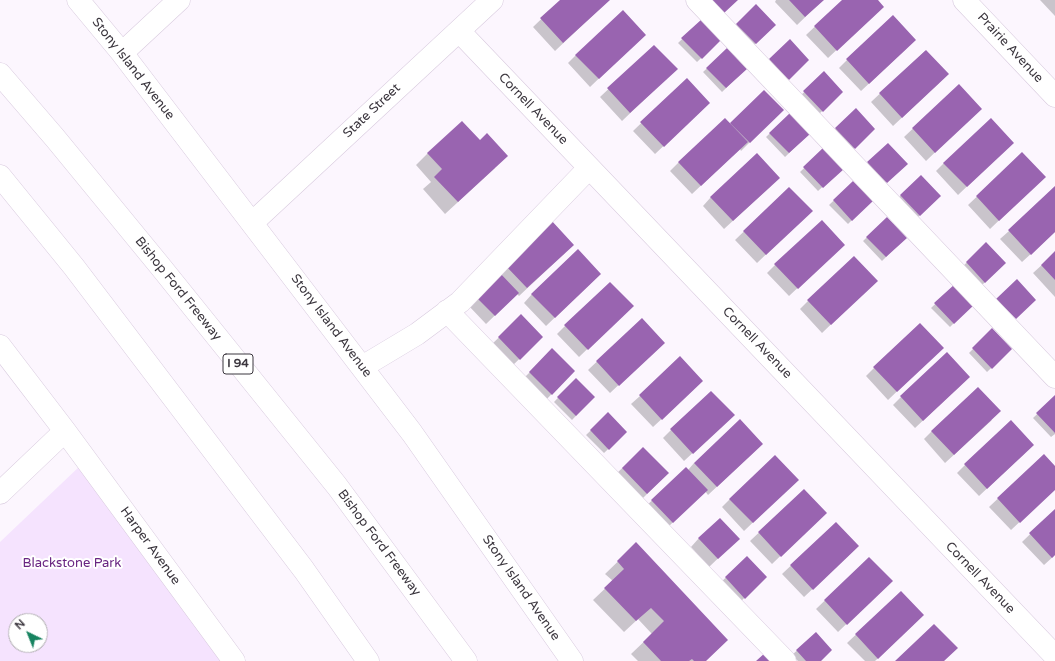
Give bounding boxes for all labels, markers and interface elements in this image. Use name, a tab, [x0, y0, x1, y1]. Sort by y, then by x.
street label: Prairie Avenue	[974, 10, 1046, 86]
street label: Stony Island Avenue	[88, 15, 178, 123]
street label: Cornell Avenue	[495, 70, 571, 148]
street label: State Street	[340, 81, 404, 141]
street label: Bishop Ford Freeway	[131, 234, 225, 344]
street label: Stony Island Avenue	[287, 271, 375, 381]
street label: Cornell Avenue	[719, 304, 795, 382]
road number: I 94	[223, 354, 253, 374]
street label: Bishop Ford Freeway	[334, 487, 424, 599]
street label: Harper Avenue	[116, 504, 184, 588]
street label: Stony Island Avenue	[479, 532, 563, 644]
street label: Cornell Avenue	[942, 539, 1018, 617]
park label: Blackstone Park	[23, 556, 121, 572]
north arrow	[8, 613, 48, 653]
text: N	[12, 617, 28, 632]

